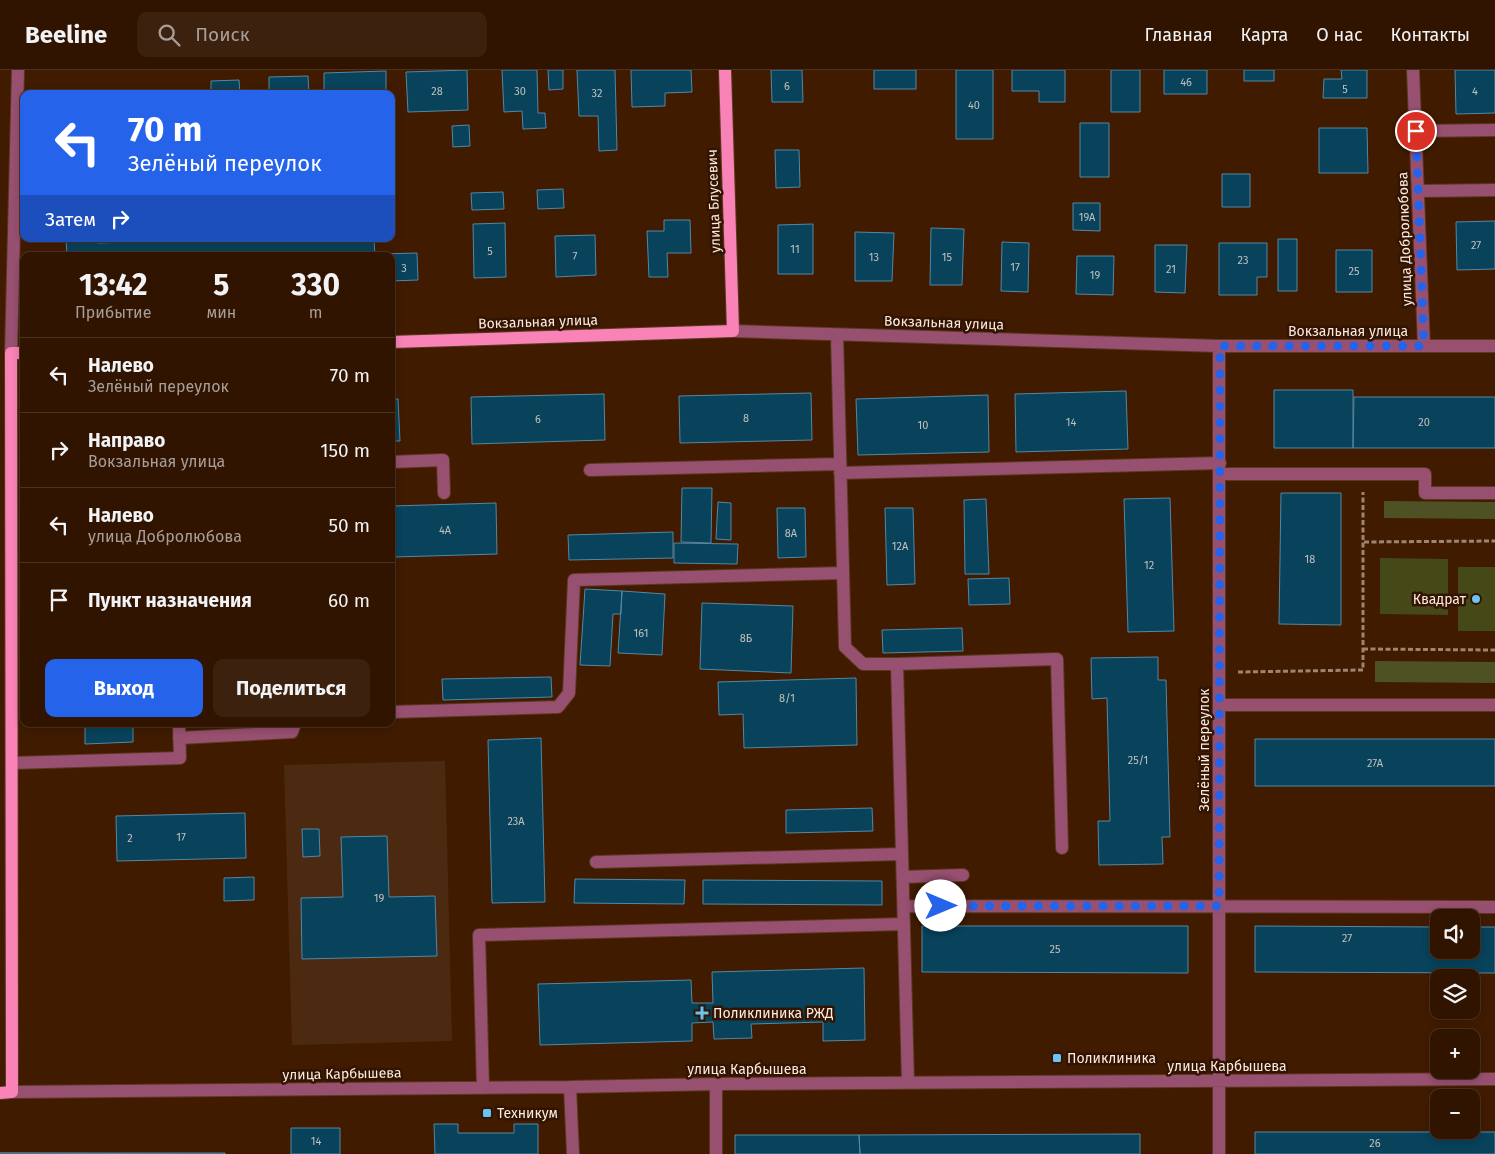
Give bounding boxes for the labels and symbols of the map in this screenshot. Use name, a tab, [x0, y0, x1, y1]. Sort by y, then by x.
house number: 46	[1180, 76, 1192, 89]
house number: 6	[784, 80, 790, 93]
house number: 5	[1342, 83, 1348, 96]
house number: 28	[431, 85, 443, 98]
house number: 30	[514, 85, 526, 98]
house number: 4	[1472, 85, 1478, 98]
house number: 32	[592, 87, 602, 100]
house number: 40	[968, 99, 980, 112]
pin	[1395, 110, 1437, 152]
street label: улица Блусевич	[704, 149, 724, 253]
street label: улица Добролюбова	[1394, 171, 1416, 307]
house number: 19А	[1079, 211, 1096, 224]
house number: 27	[1471, 239, 1481, 252]
house number: 11	[790, 243, 800, 256]
house number: 5	[487, 245, 493, 258]
house number: 7	[573, 250, 578, 263]
house number: 13	[869, 251, 879, 264]
house number: 15	[942, 251, 953, 264]
house number: 23	[1238, 254, 1248, 267]
house number: 17	[1010, 261, 1020, 274]
house number: 3	[401, 262, 407, 275]
house number: 21	[1166, 263, 1176, 276]
house number: 25	[1349, 265, 1360, 278]
house number: 19	[1090, 269, 1100, 282]
street label: Вокзальная улица	[478, 311, 598, 333]
street label: Вокзальная улица	[884, 312, 1004, 334]
street label: Вокзальная улица	[1288, 323, 1408, 340]
house number: 8	[743, 412, 749, 425]
house number: 6	[535, 413, 541, 426]
house number: 14	[1066, 416, 1076, 429]
house number: 20	[1418, 416, 1430, 429]
house number: 10	[918, 419, 928, 432]
house number: 4А	[439, 524, 452, 537]
house number: 8А	[785, 527, 798, 540]
house number: 12А	[892, 540, 909, 553]
house number: 18	[1305, 553, 1315, 566]
house number: 12	[1144, 559, 1154, 572]
place label: Квадрат	[1413, 591, 1467, 608]
marker: Квадрат	[1470, 593, 1482, 605]
house number: 161	[634, 627, 648, 640]
house number: 8Б	[740, 632, 753, 645]
street label: Зелёный переулок	[1196, 688, 1213, 812]
house number: 8/1	[779, 692, 795, 705]
house number: 25/1	[1128, 754, 1148, 767]
house number: 27А	[1367, 757, 1384, 770]
house number: 23А	[507, 815, 525, 828]
house number: 17	[176, 831, 186, 844]
house number: 2	[127, 832, 133, 845]
position arrow	[914, 879, 966, 931]
house number: 19	[374, 892, 384, 905]
house number: 27	[1342, 932, 1352, 945]
house number: 25	[1050, 943, 1061, 956]
place label: Поликлиника РЖД	[713, 1005, 834, 1022]
marker: Поликлиника РЖД	[695, 1006, 709, 1020]
place label: Поликлиника	[1067, 1050, 1156, 1067]
marker: Поликлиника	[1051, 1052, 1063, 1064]
street label: улица Карбышева	[1167, 1058, 1287, 1075]
street label: улица Карбышева	[687, 1061, 807, 1078]
street label: улица Карбышева	[282, 1064, 402, 1084]
place label: Техникум	[497, 1105, 558, 1122]
marker: Техникум	[481, 1107, 493, 1119]
house number: 14	[311, 1135, 321, 1148]
house number: 26	[1369, 1137, 1381, 1150]

